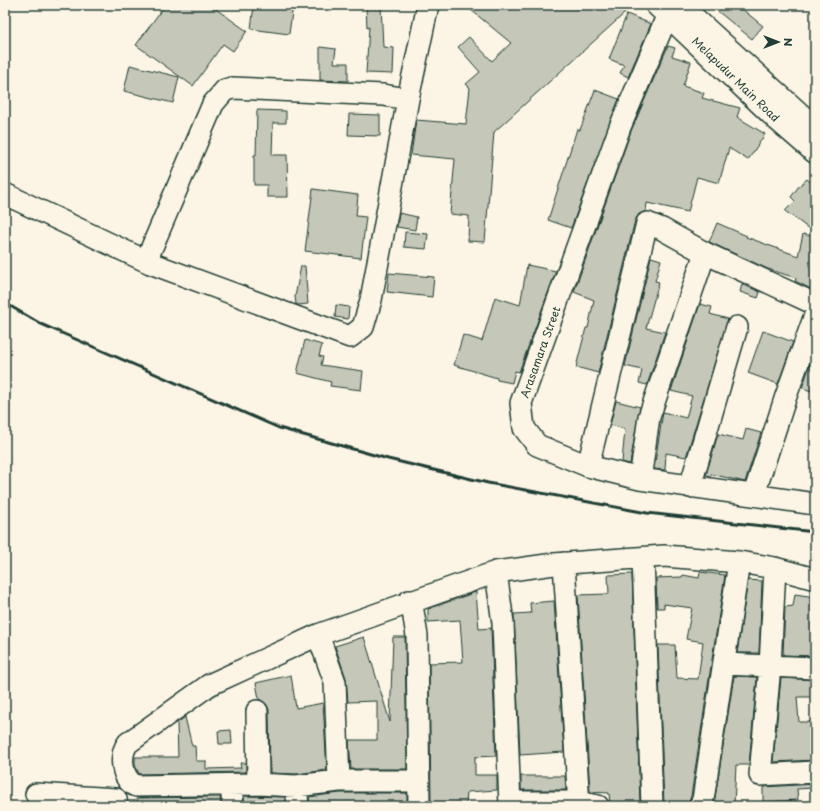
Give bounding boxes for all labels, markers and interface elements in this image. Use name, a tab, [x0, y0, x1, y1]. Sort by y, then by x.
north arrow	[758, 22, 798, 62]
street label: Melapudur Main Road	[688, 33, 784, 125]
text: N	[780, 38, 797, 47]
street label: Arasamara Street	[516, 303, 565, 400]

